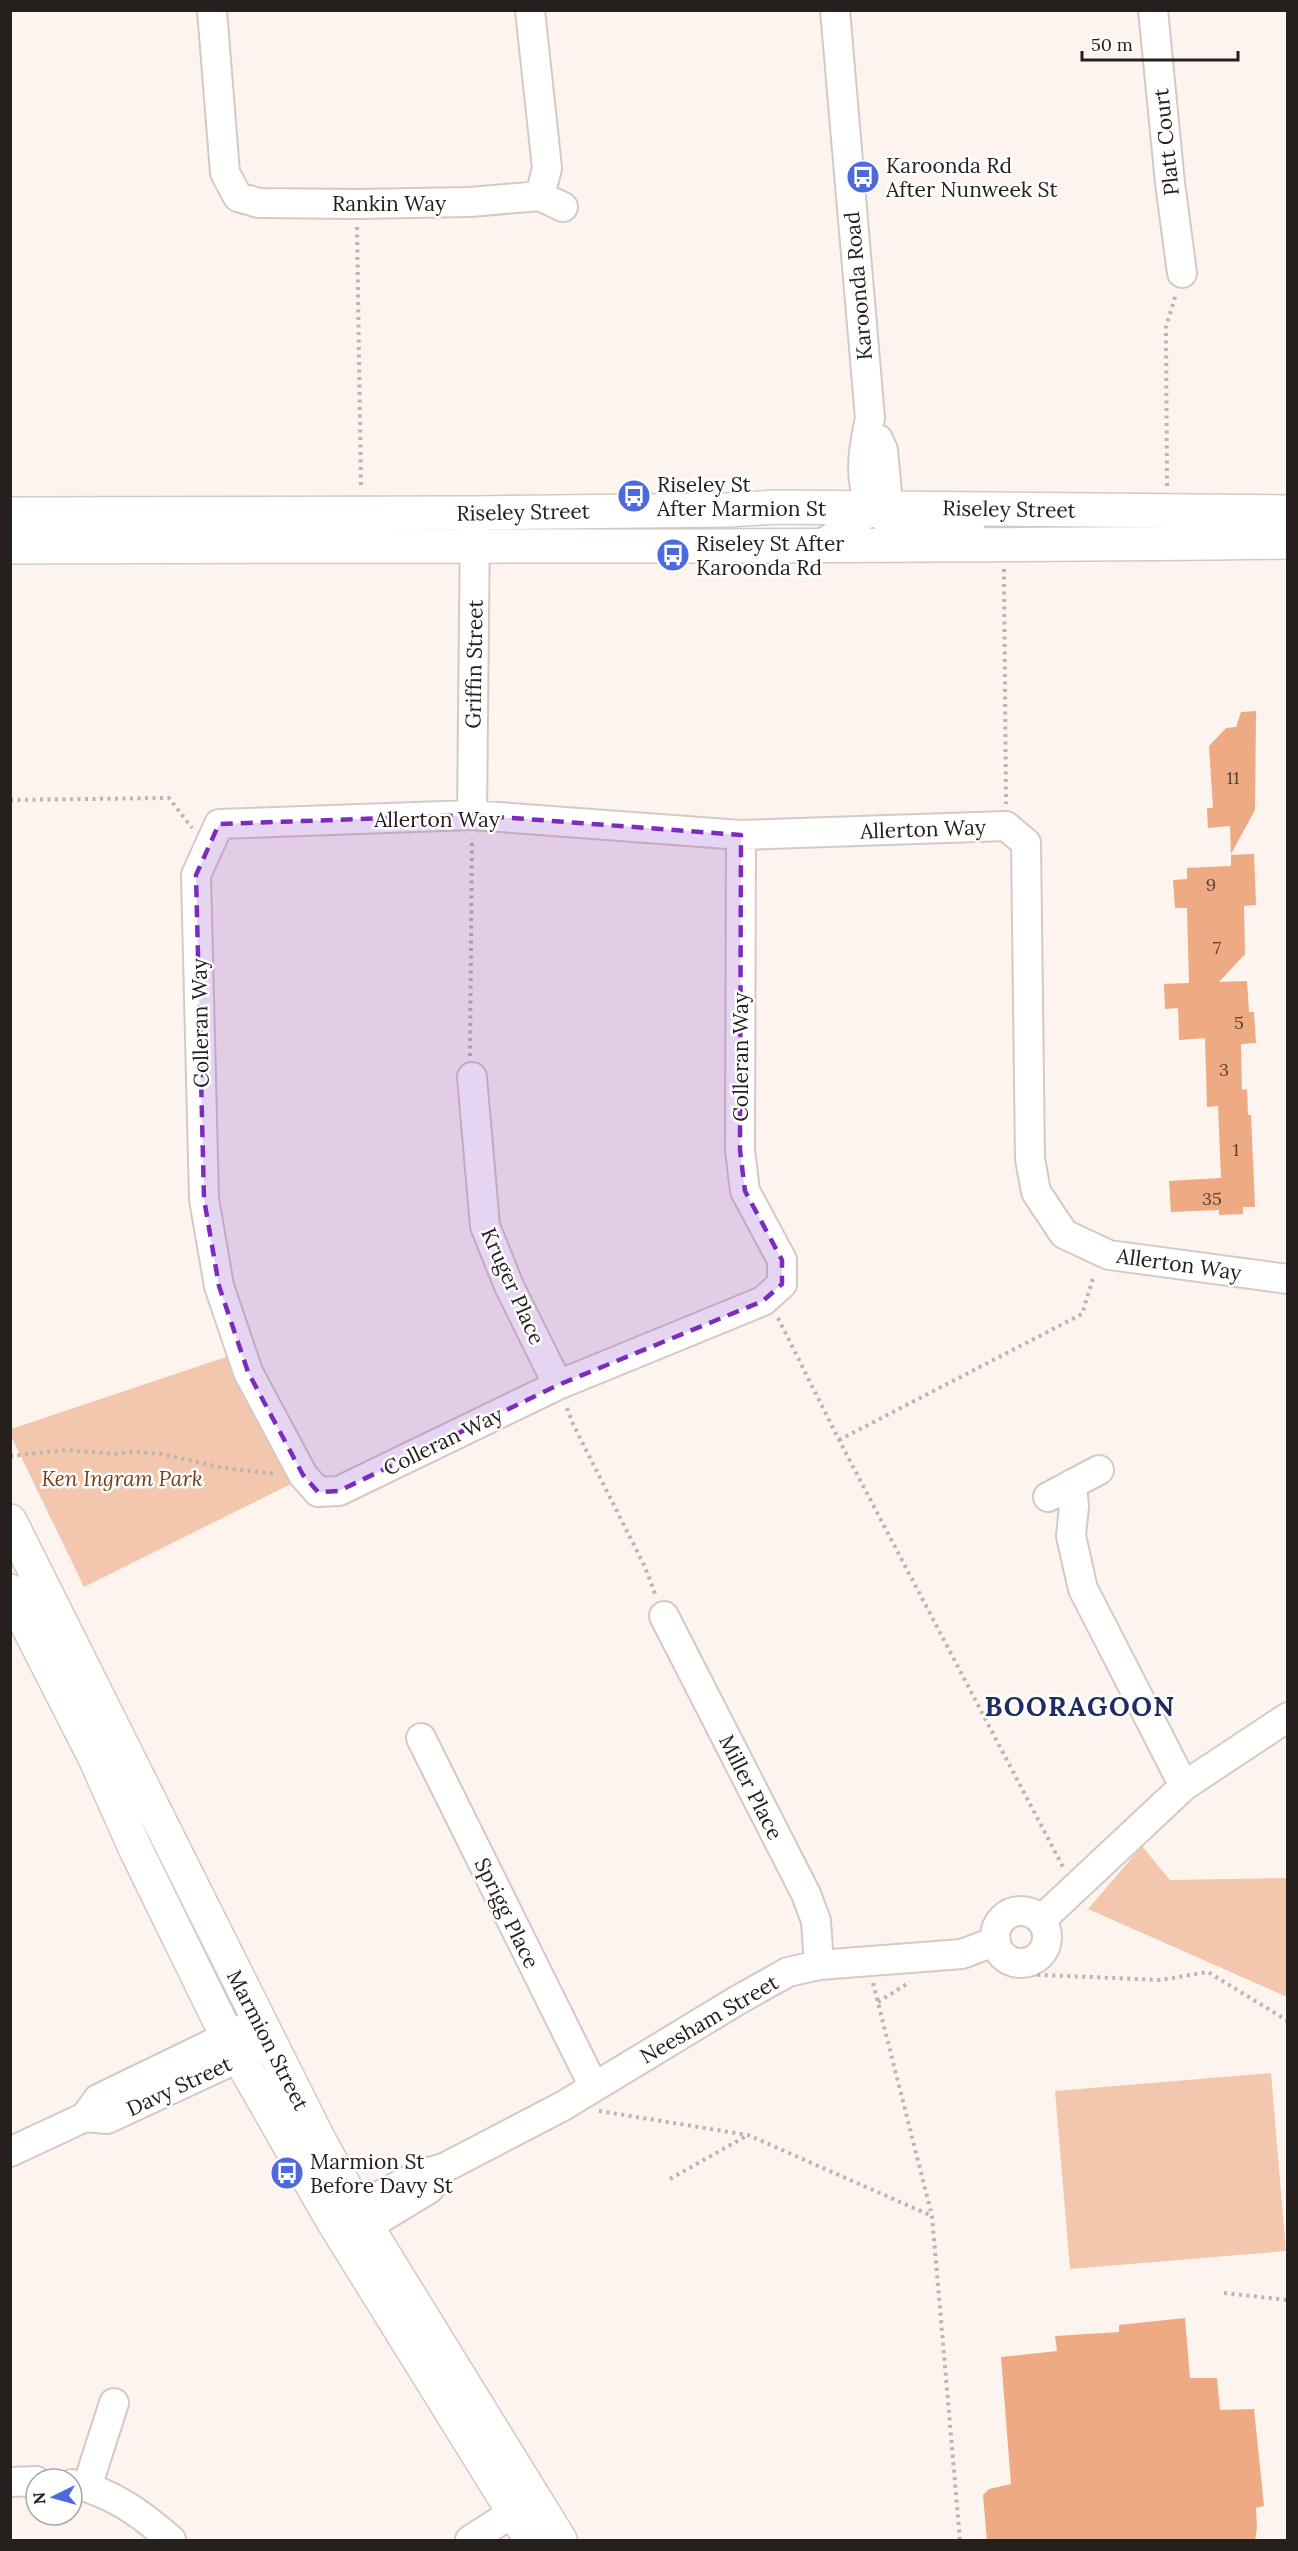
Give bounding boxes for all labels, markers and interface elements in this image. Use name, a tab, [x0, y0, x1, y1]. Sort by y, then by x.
scale bar	[1082, 24, 1238, 62]
text: 50 m	[1091, 33, 1133, 56]
street label: Platt Court	[1147, 86, 1185, 197]
place label: Karoonda Rd After Nunweek St	[885, 152, 1058, 203]
bus stop icon: Karoonda Rd After Nunweek St	[845, 159, 881, 195]
street label: Rankin Way	[332, 190, 446, 217]
street label: Karoonda Road	[838, 211, 878, 361]
place label: Riseley St After Marmion St	[656, 471, 827, 522]
bus stop icon: Riseley St After Marmion St	[616, 478, 652, 514]
street label: Riseley Street	[942, 494, 1077, 524]
street label: Riseley Street	[456, 497, 591, 527]
place label: Riseley St After Karoonda Rd	[696, 530, 844, 581]
bus stop icon: Riseley St After Karoonda Rd	[655, 537, 691, 573]
street label: Griffin Street	[459, 598, 489, 729]
house number: 11	[1226, 766, 1240, 789]
street label: Allerton Way	[373, 806, 500, 833]
street label: Allerton Way	[859, 813, 986, 845]
house number: 9	[1206, 873, 1216, 896]
house number: 7	[1213, 936, 1221, 959]
street label: Colleran Way	[185, 958, 215, 1088]
street label: Colleran Way	[727, 992, 754, 1122]
house number: 5	[1234, 1011, 1244, 1034]
house number: 3	[1219, 1058, 1229, 1081]
house number: 1	[1233, 1138, 1239, 1161]
house number: 35	[1202, 1187, 1222, 1210]
street label: Kruger Place	[475, 1223, 551, 1349]
street label: Allerton Way	[1114, 1242, 1243, 1286]
street label: Colleran Way	[379, 1400, 507, 1482]
park label: Ken Ingram Park	[41, 1465, 203, 1492]
district label: BOORAGOON	[985, 1689, 1176, 1723]
street label: Miller Place	[713, 1730, 789, 1844]
street label: Sprigg Place	[469, 1853, 545, 1973]
street label: Marmion Street	[221, 1965, 315, 2115]
street label: Neesham Street	[635, 1968, 784, 2070]
street label: Davy Street	[122, 2050, 237, 2122]
place label: Marmion St Before Davy St	[310, 2148, 454, 2199]
bus stop icon: Marmion St Before Davy St	[269, 2155, 305, 2191]
north arrow	[24, 2467, 84, 2527]
text: N	[29, 2491, 50, 2505]

